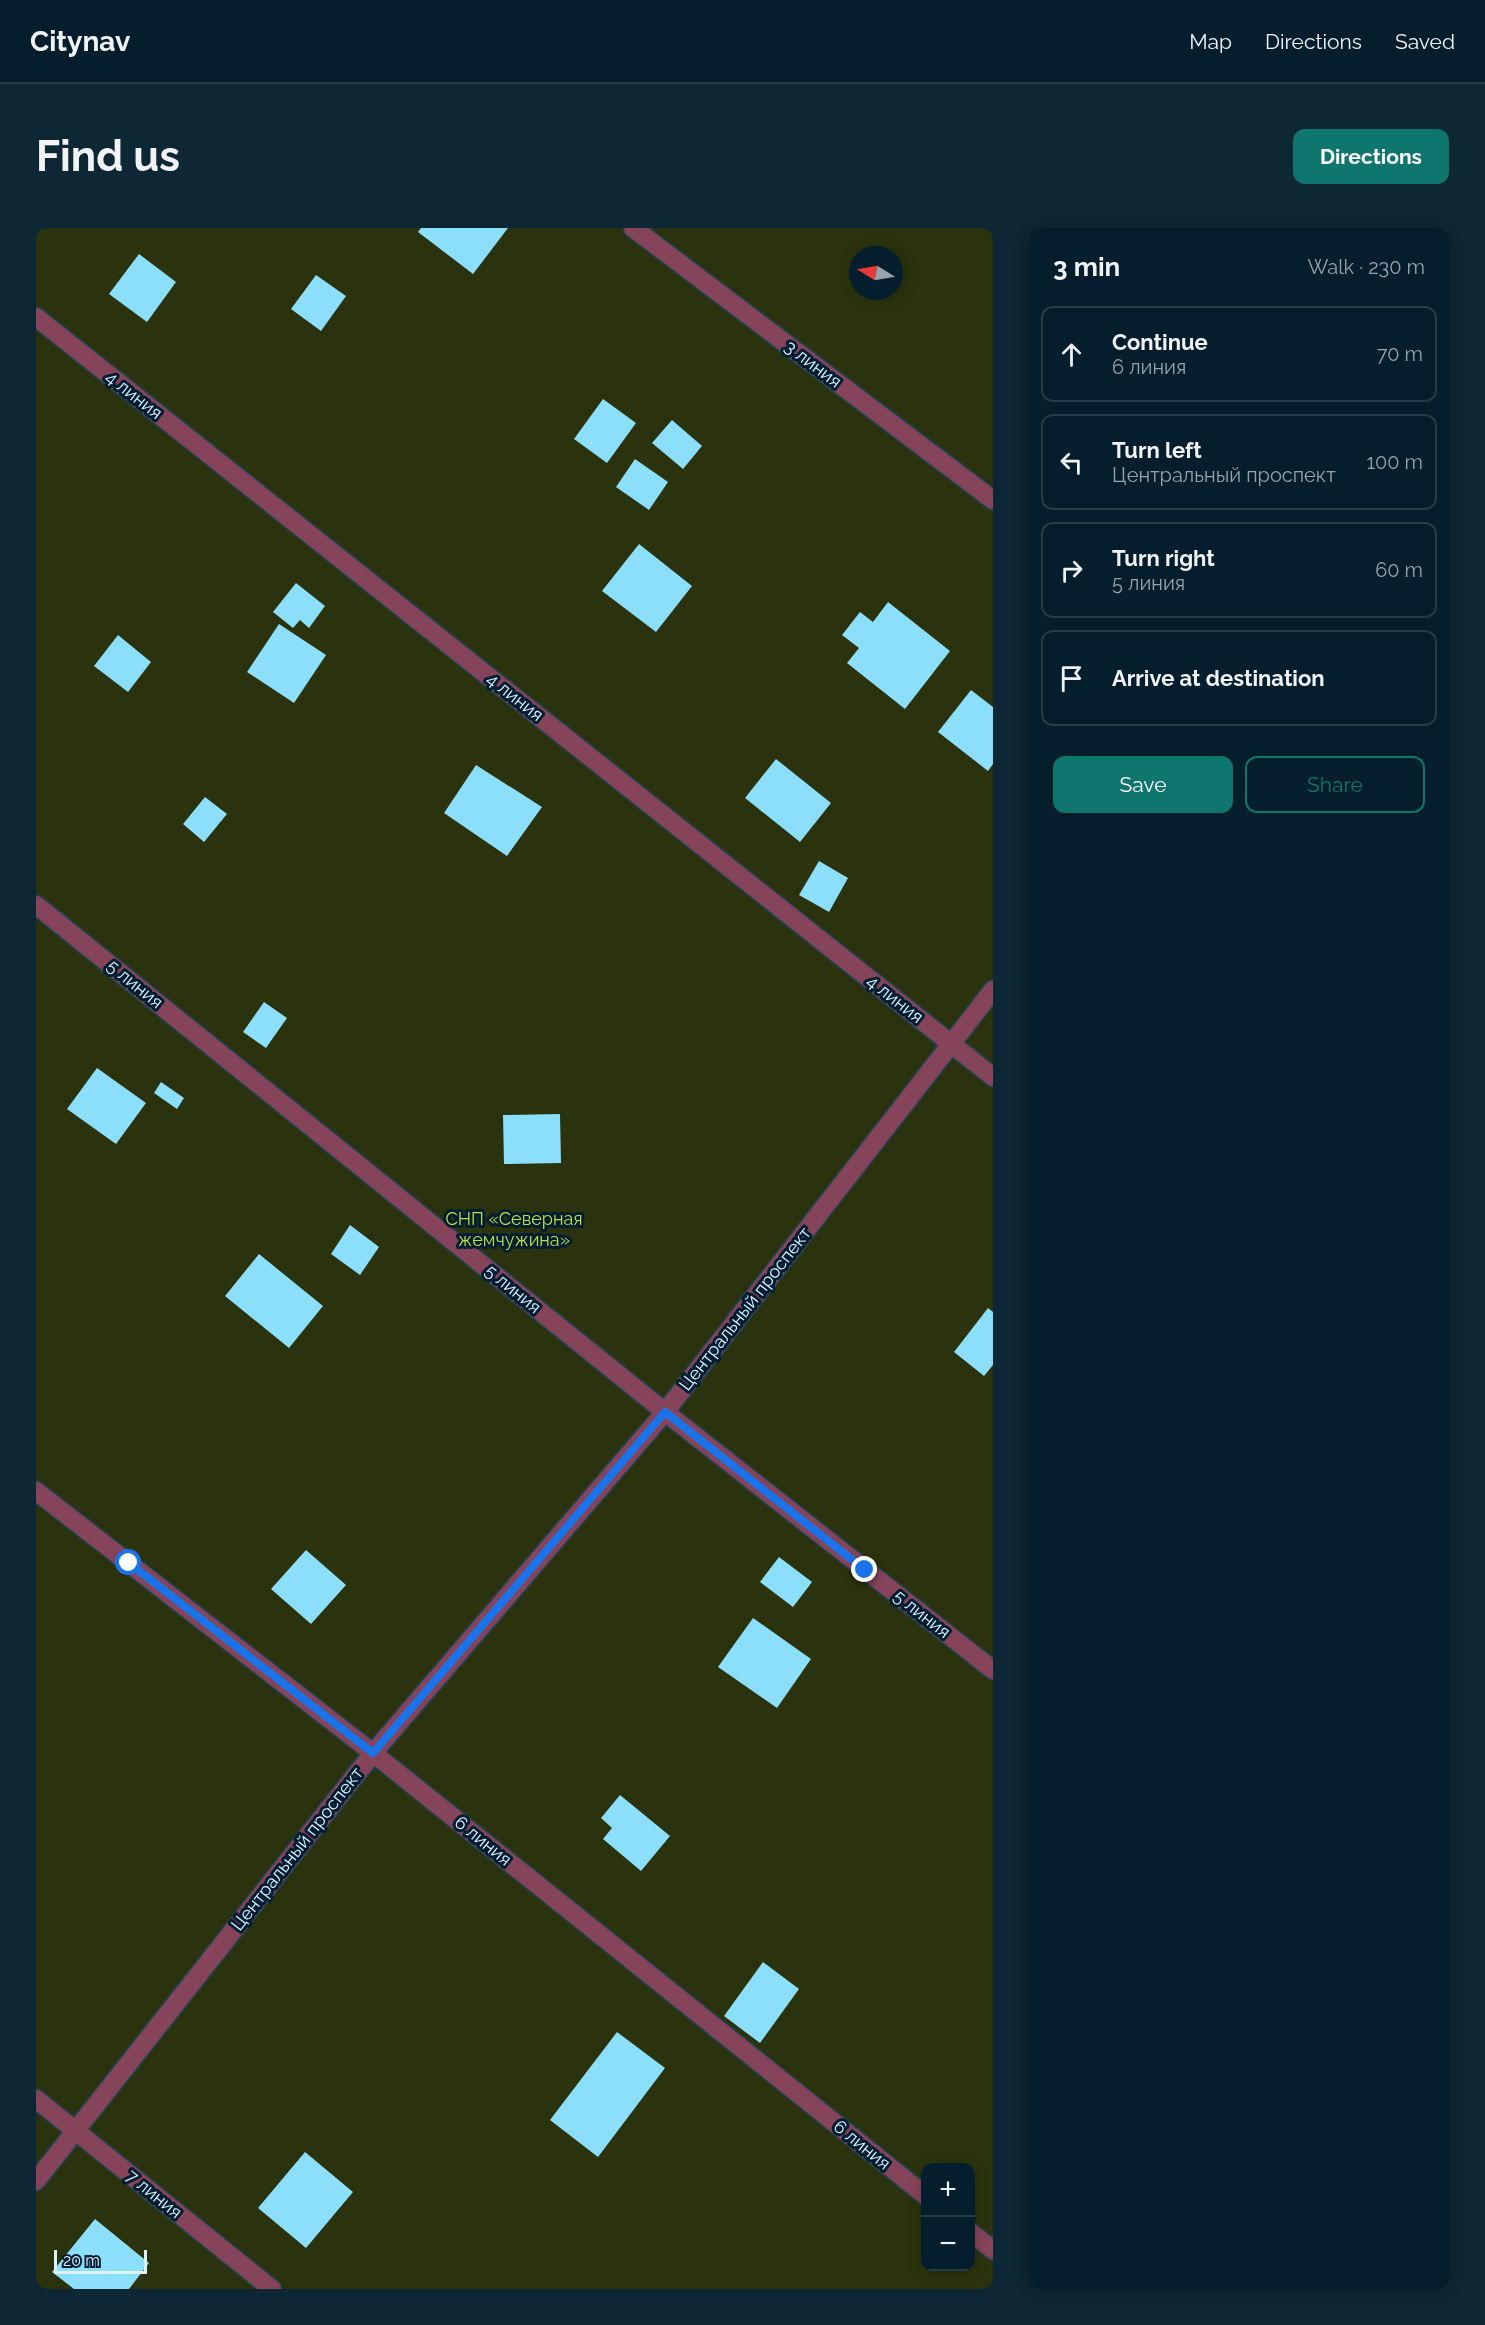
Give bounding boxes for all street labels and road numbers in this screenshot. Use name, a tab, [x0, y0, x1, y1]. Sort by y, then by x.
street label: 3 линия	[781, 335, 846, 392]
street label: 4 линия	[102, 366, 167, 423]
street label: 4 линия	[483, 668, 548, 725]
street label: 5 линия	[103, 955, 168, 1012]
street label: 4 линия	[863, 970, 928, 1027]
street label: Центральный проспект	[674, 1223, 815, 1395]
street label: 5 линия	[481, 1260, 546, 1317]
street label: 5 линия	[890, 1585, 955, 1642]
street label: Центральный проспект	[226, 1763, 367, 1935]
street label: 6 линия	[451, 1811, 516, 1870]
street label: 6 линия	[830, 2115, 895, 2174]
street label: 7 линия	[122, 2165, 186, 2222]

